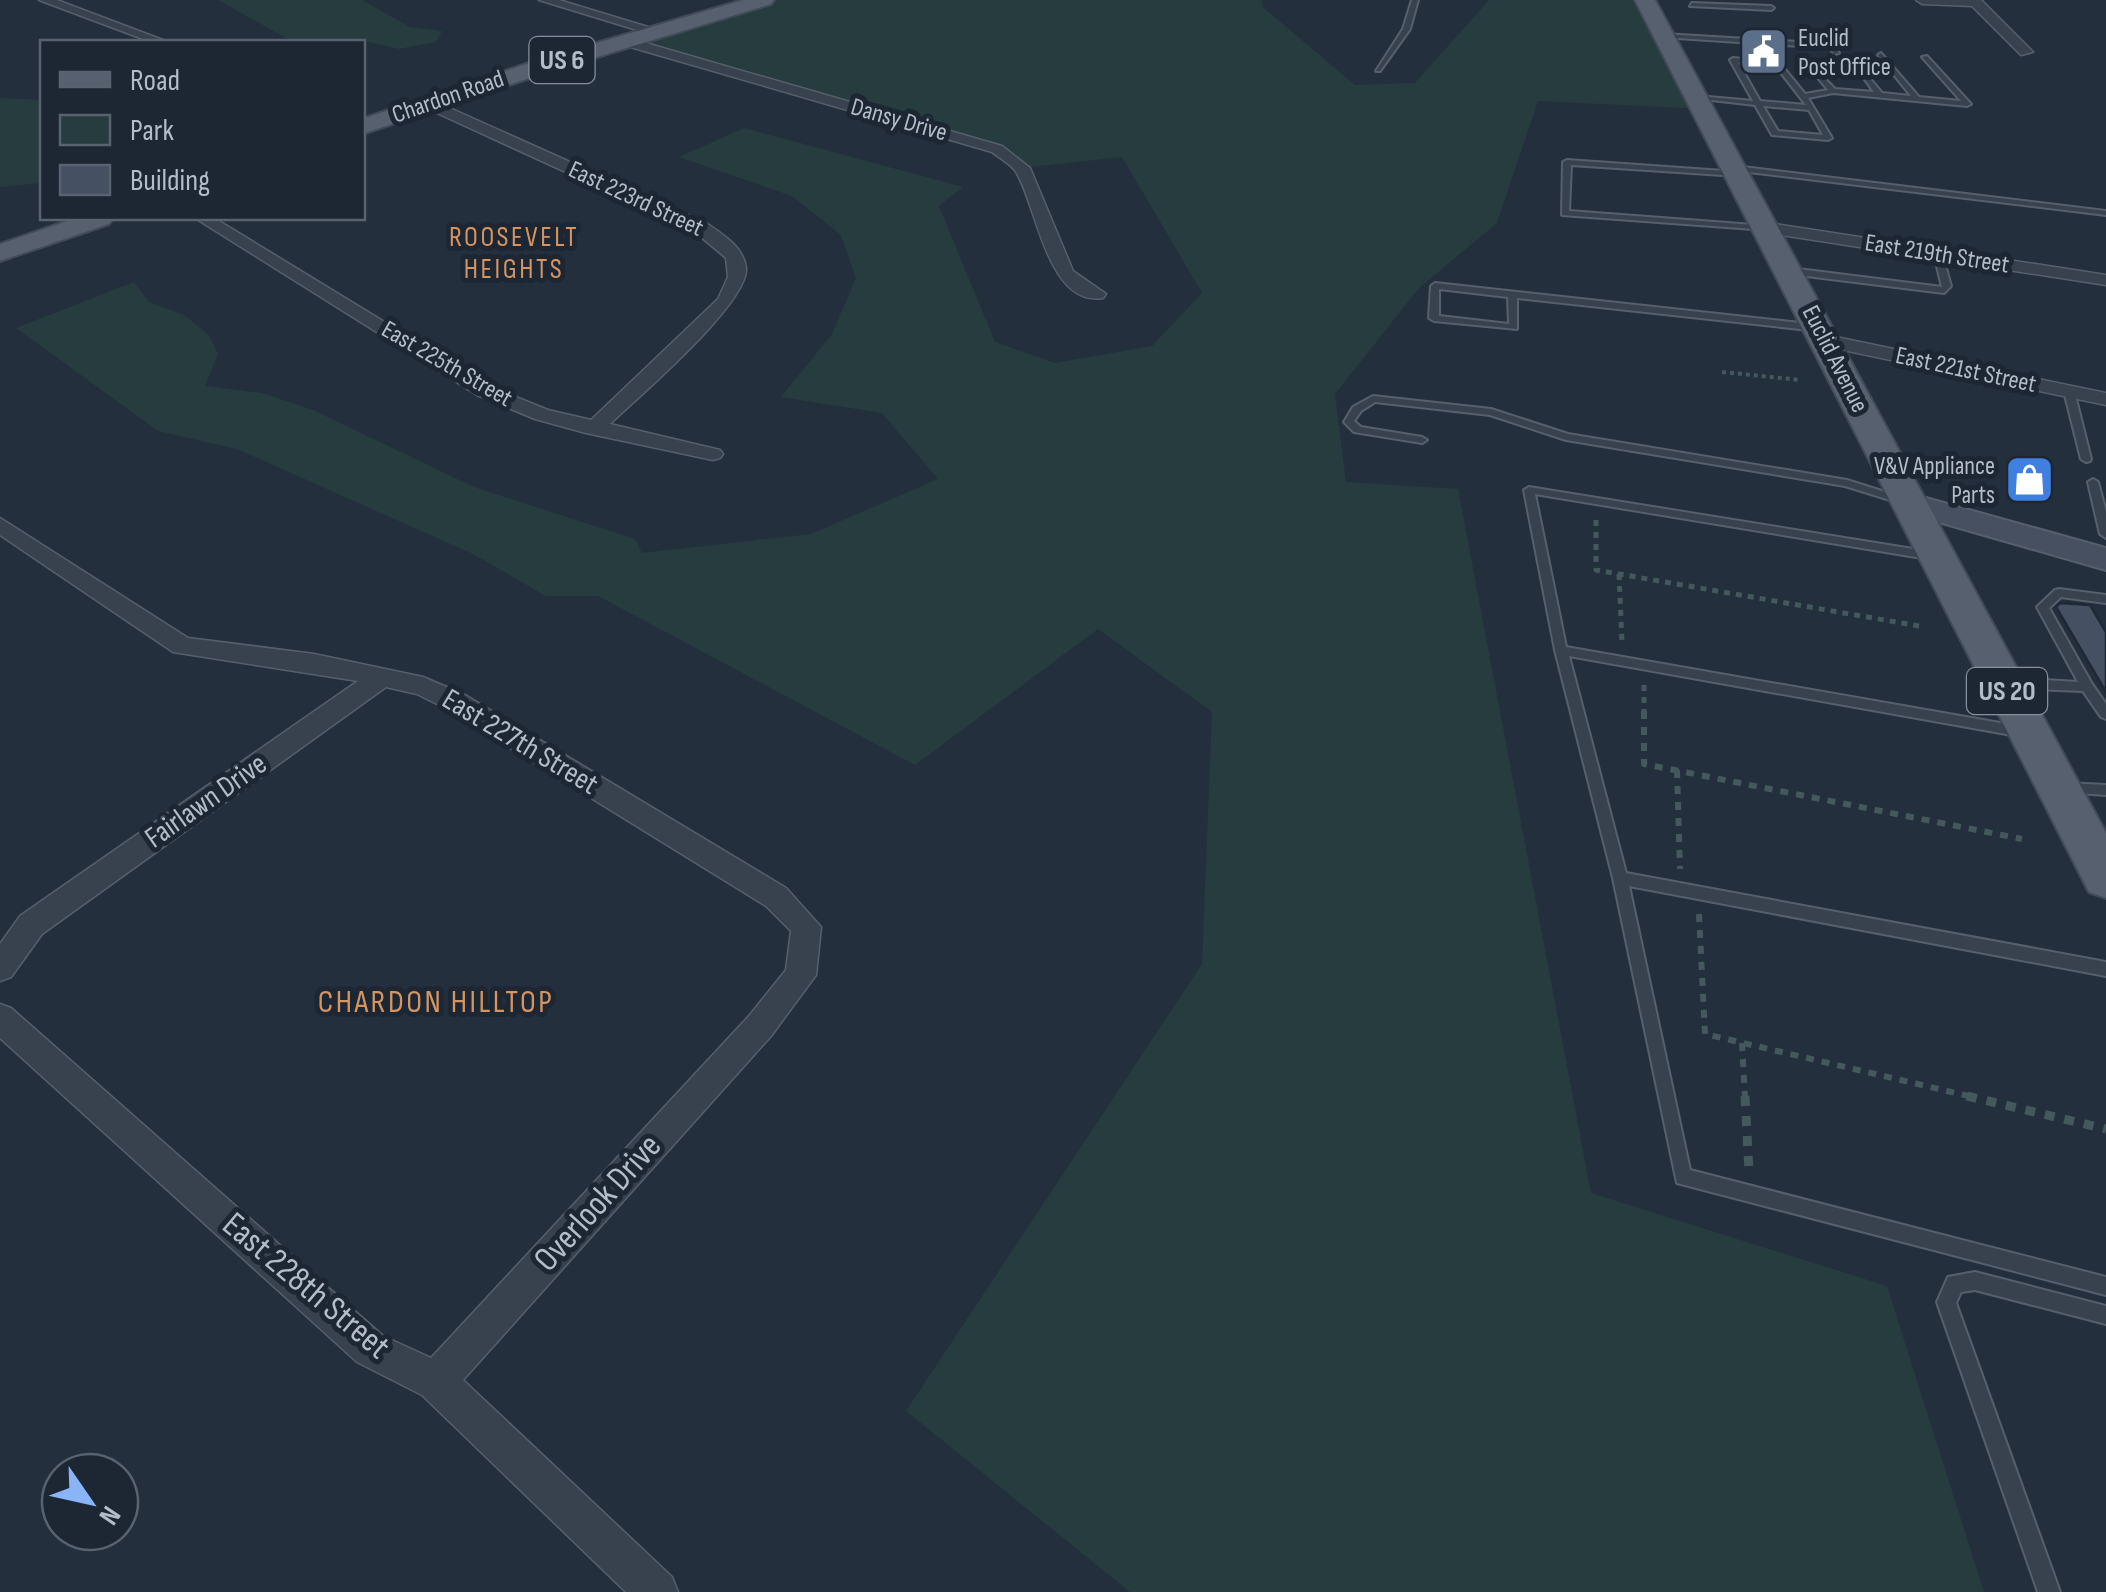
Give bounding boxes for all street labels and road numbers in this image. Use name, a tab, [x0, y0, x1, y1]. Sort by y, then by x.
road number: US 6	[530, 37, 594, 83]
street label: Chardon Road	[388, 63, 508, 131]
street label: Dansy Drive	[847, 92, 951, 148]
street label: East 223rd Street	[564, 154, 708, 244]
street label: East 219th Street	[1863, 227, 2011, 281]
street label: Euclid Avenue	[1795, 300, 1875, 418]
street label: East 225th Street	[376, 314, 518, 414]
street label: East 221st Street	[1893, 340, 2039, 400]
road number: US 20	[1967, 668, 2047, 714]
street label: East 227th Street	[436, 681, 604, 803]
street label: Fairlawn Drive	[138, 746, 274, 856]
street label: Overlook Drive	[525, 1125, 671, 1281]
street label: East 228th Street	[213, 1203, 399, 1369]

